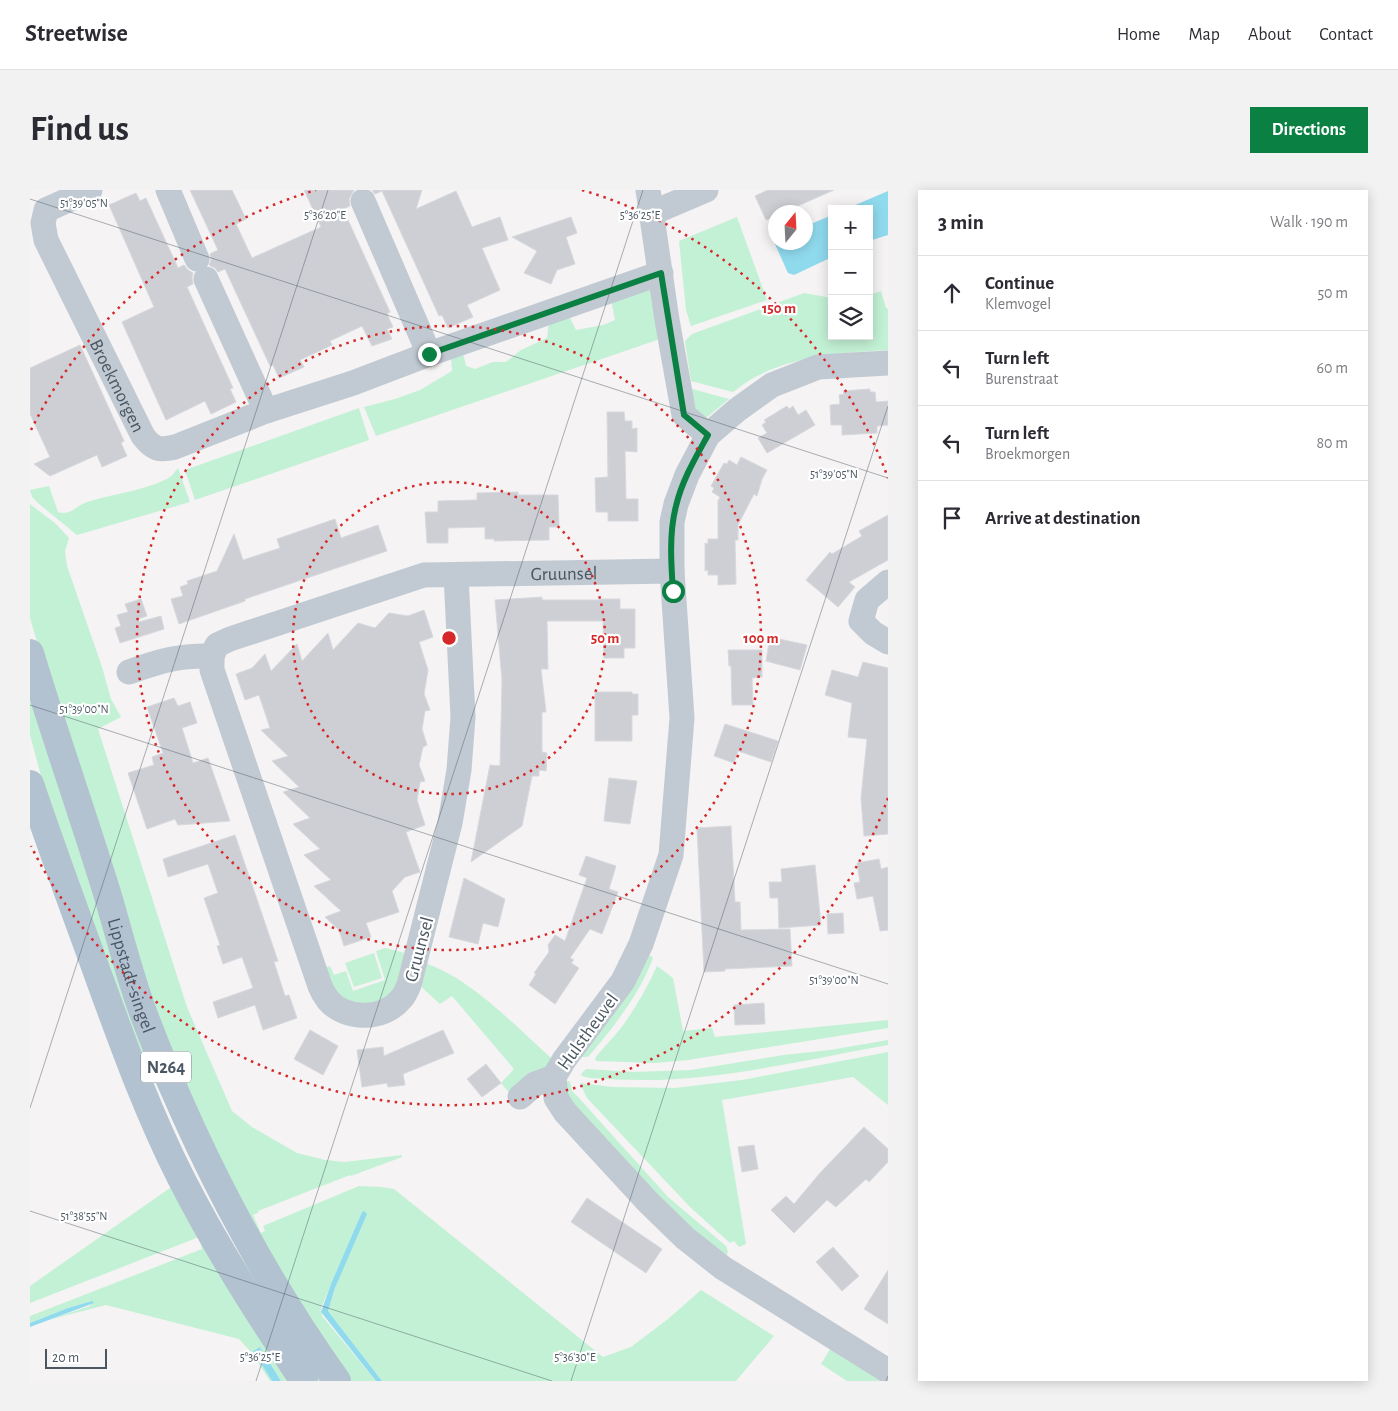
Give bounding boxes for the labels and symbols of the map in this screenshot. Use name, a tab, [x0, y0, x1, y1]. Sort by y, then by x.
text: 51°39'05"N	[60, 197, 108, 209]
north arrow	[768, 205, 813, 250]
text: 5°36'20"E	[304, 209, 346, 221]
text: 5°36'25"E	[620, 209, 661, 221]
text: 150 m	[762, 301, 796, 316]
street label: Broekmorgen	[86, 336, 148, 436]
route end	[418, 343, 441, 366]
text: 51°39'05"N	[810, 468, 858, 480]
street label: Gruunsel	[530, 564, 597, 584]
route start	[662, 580, 685, 603]
centre of rings	[440, 629, 458, 647]
text: 50 m	[591, 631, 619, 646]
text: 100 m	[743, 631, 779, 646]
text: 51°39'00"N	[59, 703, 109, 715]
street label: Gruunsel	[402, 915, 437, 984]
street label: Lippstadt-singel	[104, 916, 158, 1036]
text: 51°39'00"N	[809, 974, 859, 986]
street label: Hulstheuvel	[554, 990, 622, 1074]
road number: N264	[141, 1052, 191, 1082]
text: 51°38'55"N	[61, 1210, 107, 1222]
scale bar	[45, 1346, 108, 1369]
text: 5°36'25"E	[240, 1351, 281, 1363]
text: 5°36'30"E	[554, 1351, 596, 1363]

